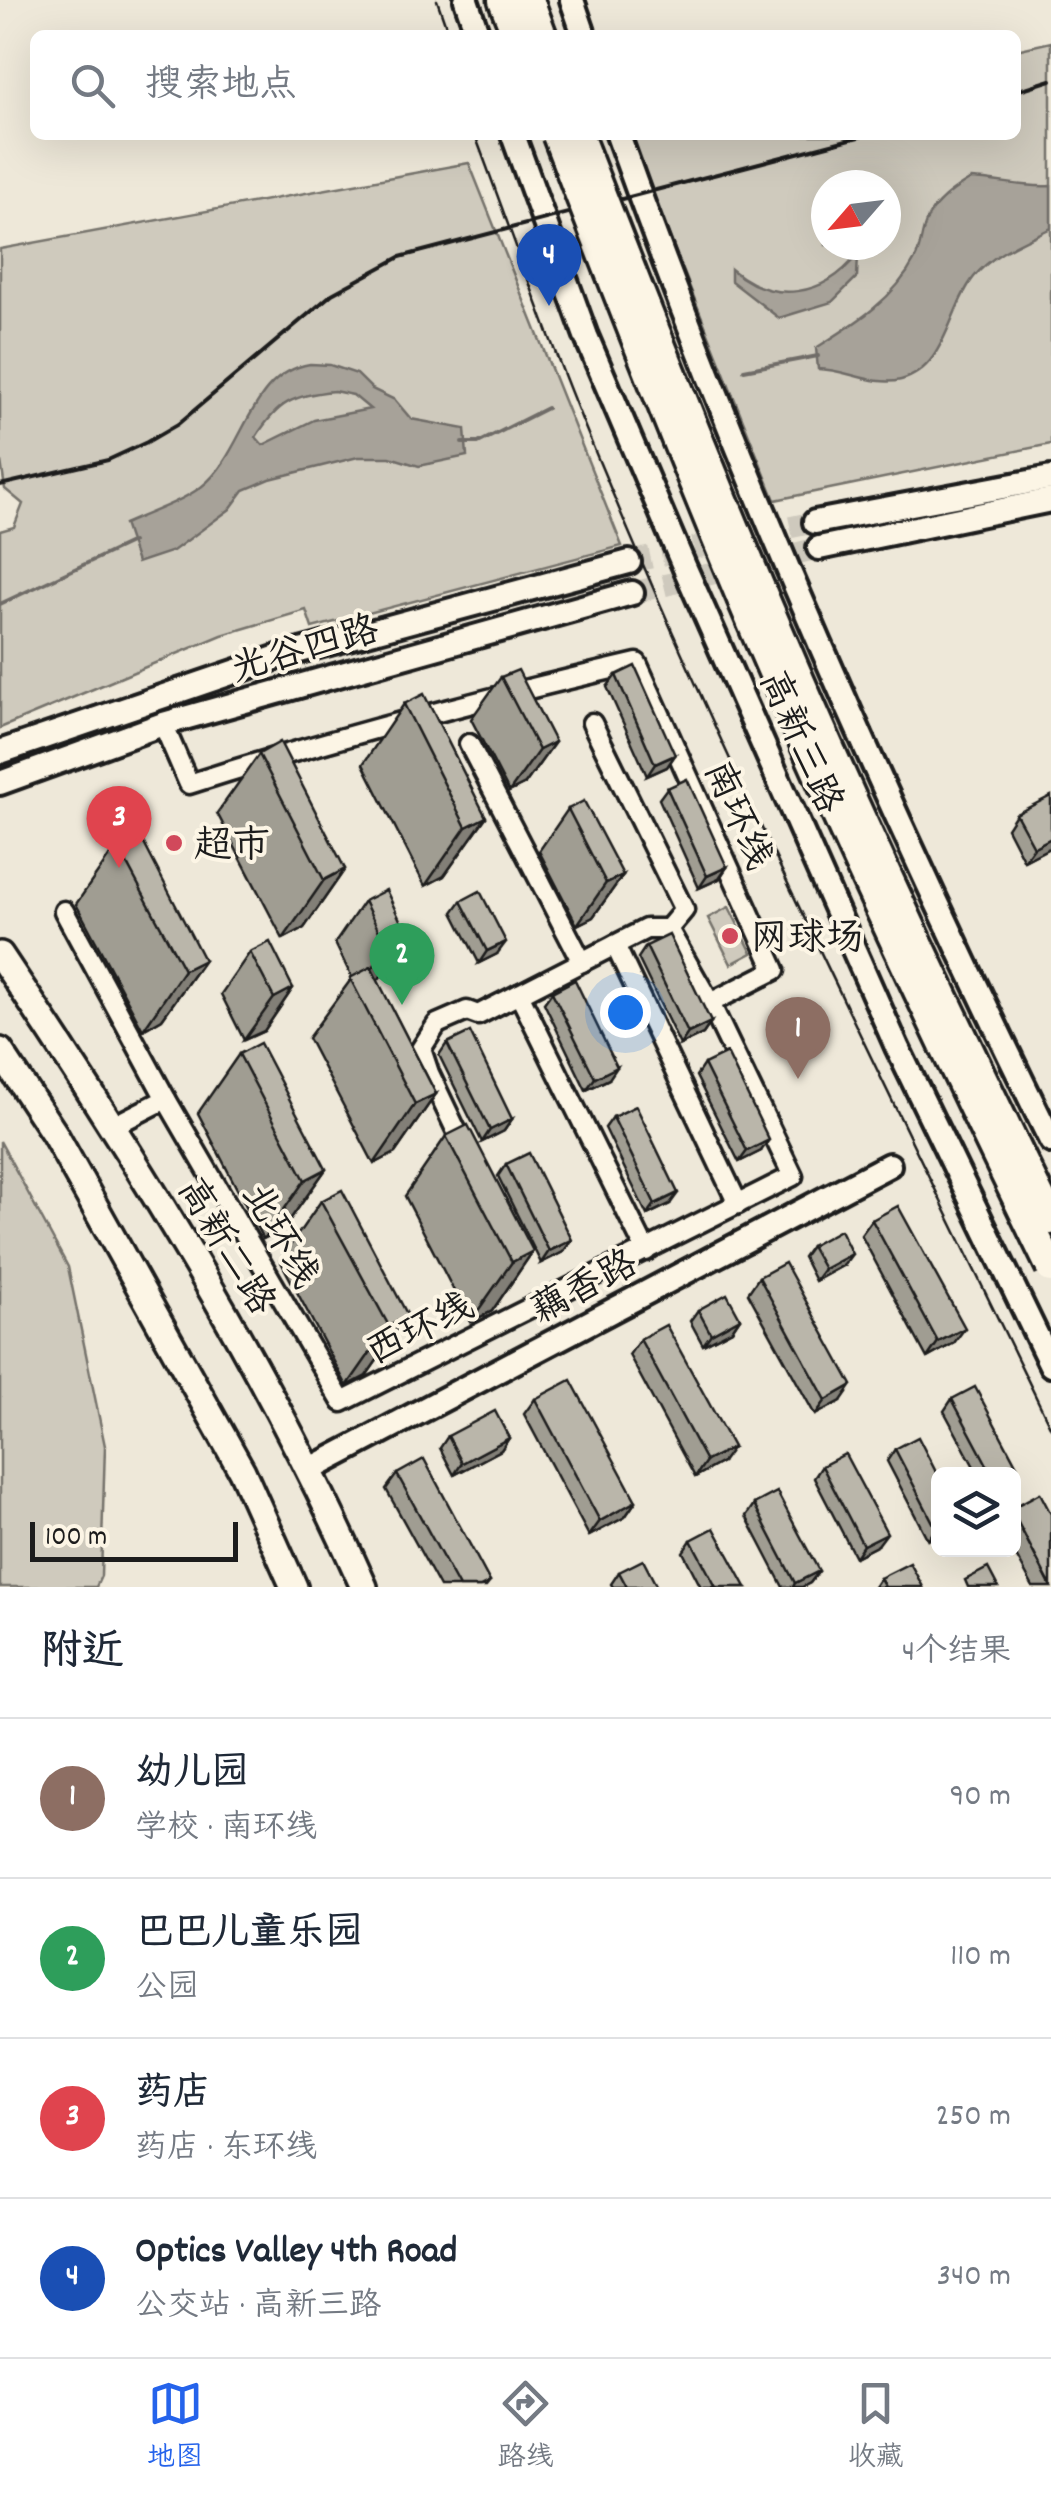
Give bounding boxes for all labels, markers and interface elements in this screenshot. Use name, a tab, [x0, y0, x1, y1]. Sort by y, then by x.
search box	[30, 30, 1021, 140]
icon: search	[65, 58, 120, 113]
text: 搜索地点	[145, 60, 297, 115]
north arrow	[811, 170, 901, 260]
pin: 4	[516, 224, 582, 306]
street label: 光谷四路	[225, 605, 386, 700]
street label: 高新三路	[742, 663, 854, 824]
street label: 南环线	[687, 753, 783, 880]
pin: 3	[86, 786, 152, 868]
place label: 超市	[194, 821, 270, 876]
marker: 超市	[163, 832, 185, 854]
place label: 网球场	[750, 914, 864, 969]
pin: 2	[370, 922, 434, 1005]
marker: 网球场	[719, 925, 741, 947]
your location	[600, 987, 651, 1038]
pin: 1	[766, 996, 830, 1079]
street label: 高新二路	[161, 1169, 286, 1327]
street label: 北环线	[225, 1174, 330, 1300]
street label: 藕香路	[522, 1239, 649, 1341]
street label: 西环线	[358, 1282, 485, 1382]
map controls	[931, 1467, 1021, 1557]
button: layers	[931, 1467, 1021, 1557]
scale bar	[30, 1517, 238, 1562]
text: 100 m	[45, 1519, 107, 1559]
text: 附近	[40, 1625, 124, 1685]
text: 4个结果	[902, 1631, 1011, 1677]
text: 幼儿园	[135, 1748, 249, 1803]
text: 1	[69, 1775, 76, 1821]
text: 90 m	[950, 1775, 1011, 1821]
text: 学校 · 南环线	[135, 1807, 317, 1853]
text: 巴巴儿童乐园	[135, 1908, 363, 1963]
text: 2	[66, 1935, 79, 1981]
text: 110 m	[950, 1935, 1011, 1981]
text: 公园	[135, 1967, 199, 2013]
text: 药店	[135, 2068, 211, 2123]
text: 3	[65, 2095, 80, 2141]
text: 250 m	[935, 2095, 1011, 2141]
text: 药店 · 东环线	[135, 2127, 317, 2173]
text: Optics Valley 4th Road	[135, 2226, 457, 2281]
text: 4	[66, 2255, 79, 2301]
text: 340 m	[937, 2255, 1011, 2301]
text: 公交站 · 高新三路	[135, 2285, 381, 2331]
tab: 地图	[147, 2376, 203, 2480]
tab: 路线	[497, 2376, 554, 2480]
tab: 收藏	[848, 2376, 904, 2480]

